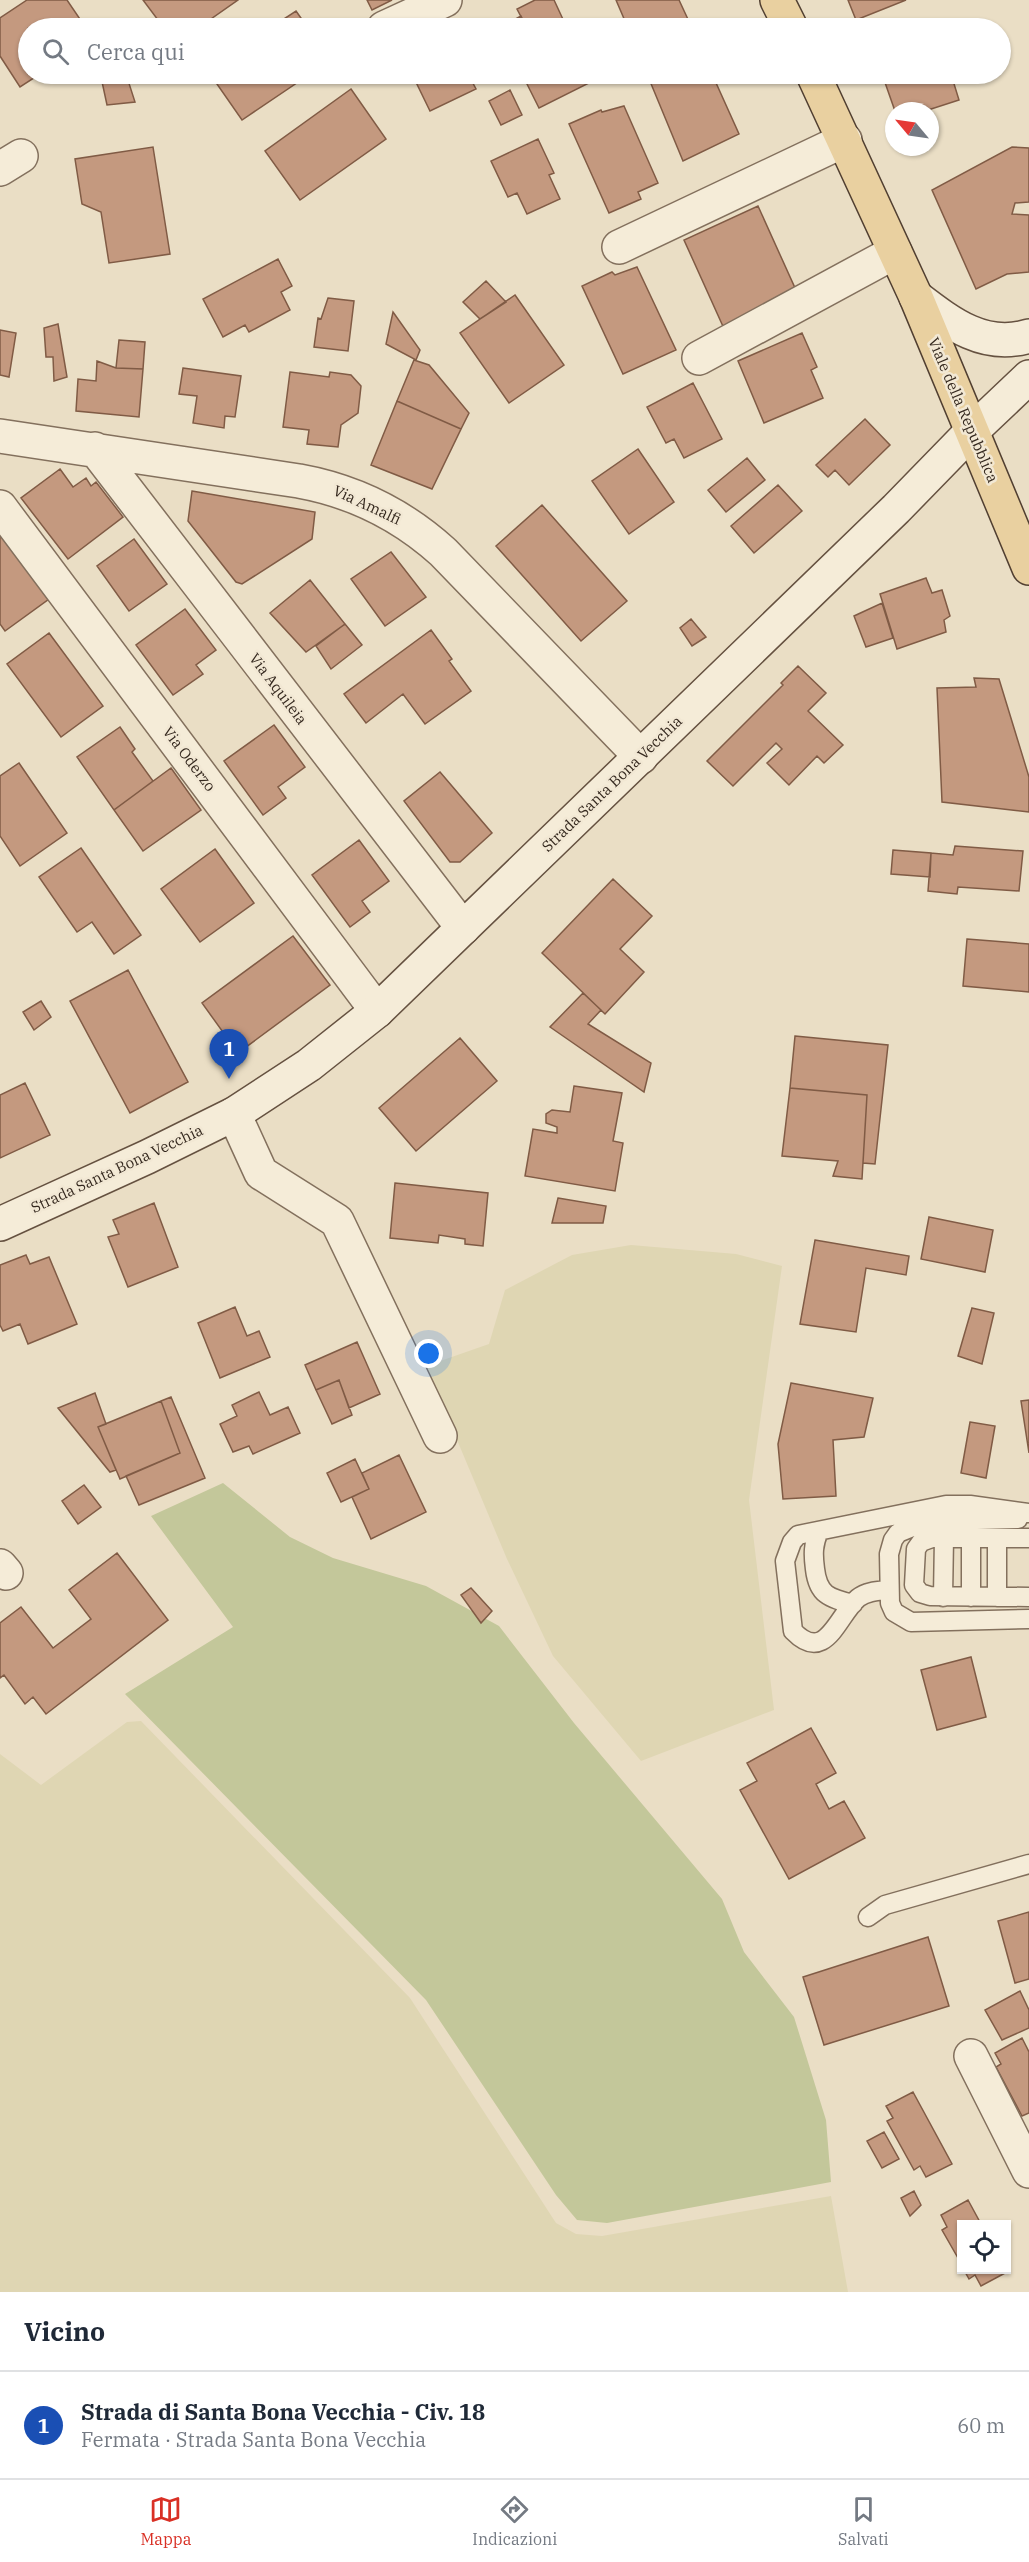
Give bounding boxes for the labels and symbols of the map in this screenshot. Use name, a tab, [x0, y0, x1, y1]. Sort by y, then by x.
north arrow	[885, 102, 939, 156]
street label: Viale della Repubblica	[924, 334, 1003, 485]
street label: Via Amalfi	[330, 481, 404, 529]
street label: Via Aquileia	[245, 649, 311, 728]
street label: Strada Santa Bona Vecchia	[537, 712, 686, 856]
street label: Via Oderzo	[159, 722, 220, 795]
pin: 1	[210, 1030, 248, 1079]
street label: Strada Santa Bona Vecchia	[28, 1120, 206, 1217]
your location	[414, 1339, 443, 1368]

